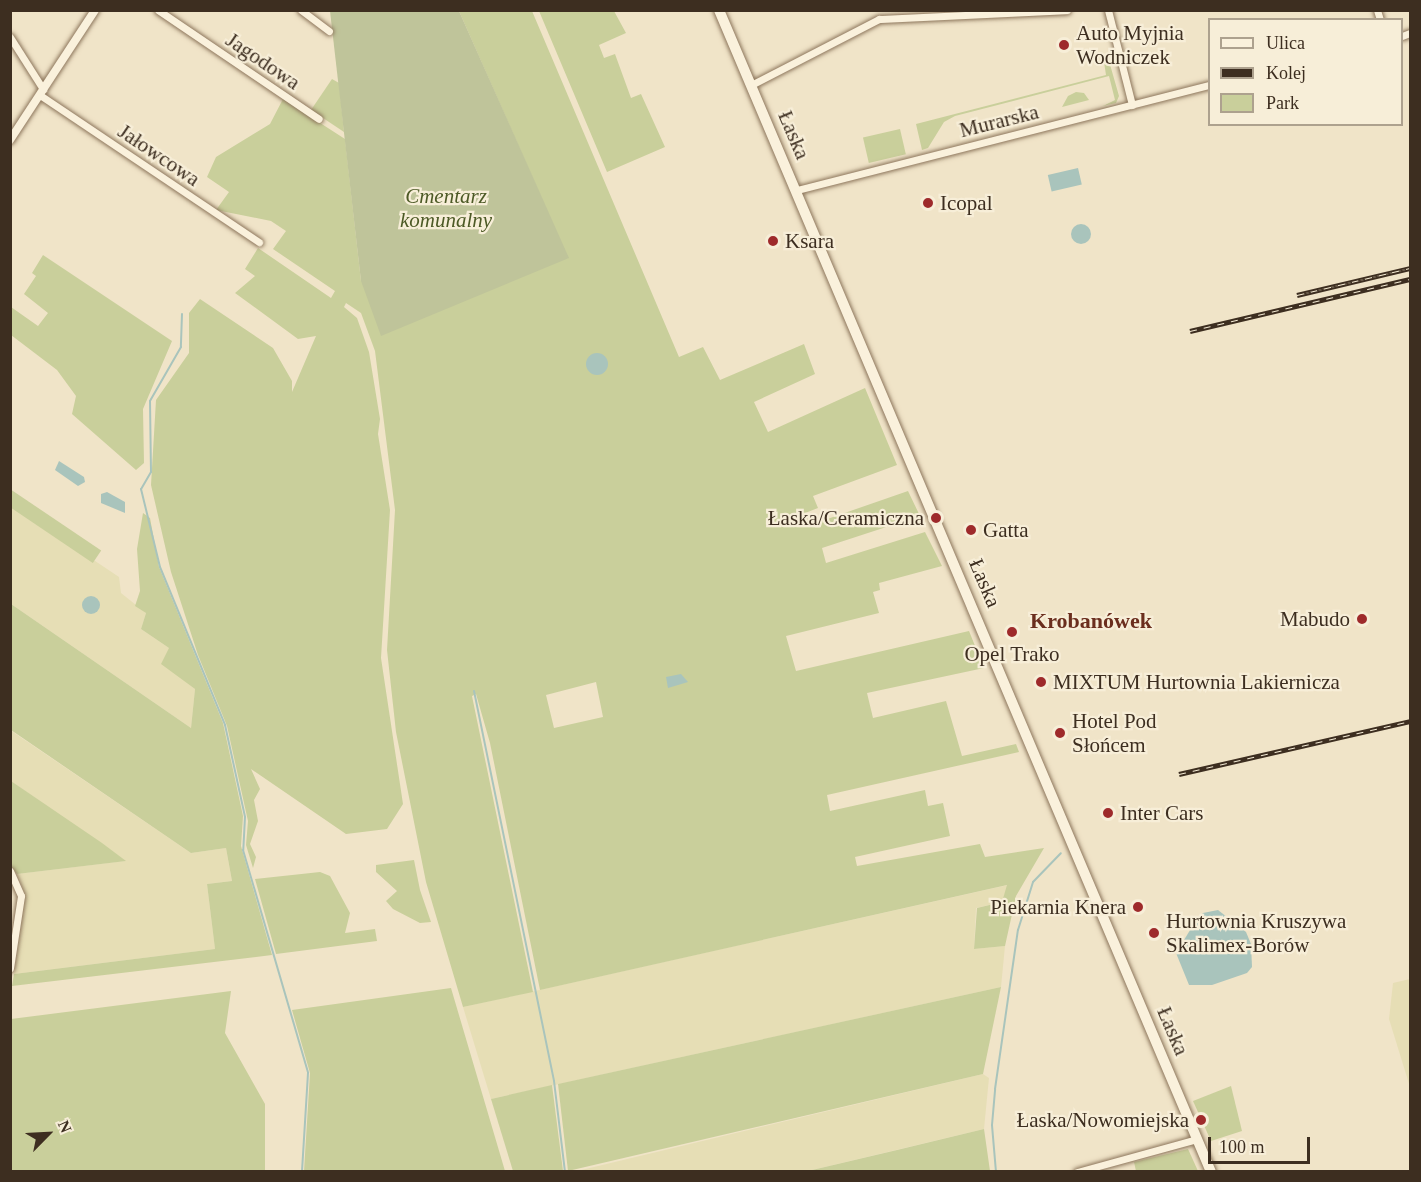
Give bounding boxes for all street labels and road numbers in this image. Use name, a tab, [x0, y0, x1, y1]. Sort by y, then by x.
street label: Jagodowa	[221, 27, 305, 95]
street label: Murarska	[957, 99, 1041, 143]
street label: Łaska	[773, 107, 815, 163]
street label: Jałowcowa	[113, 118, 205, 192]
street label: Łaska	[964, 555, 1006, 611]
street label: Łaska	[1152, 1003, 1194, 1059]

